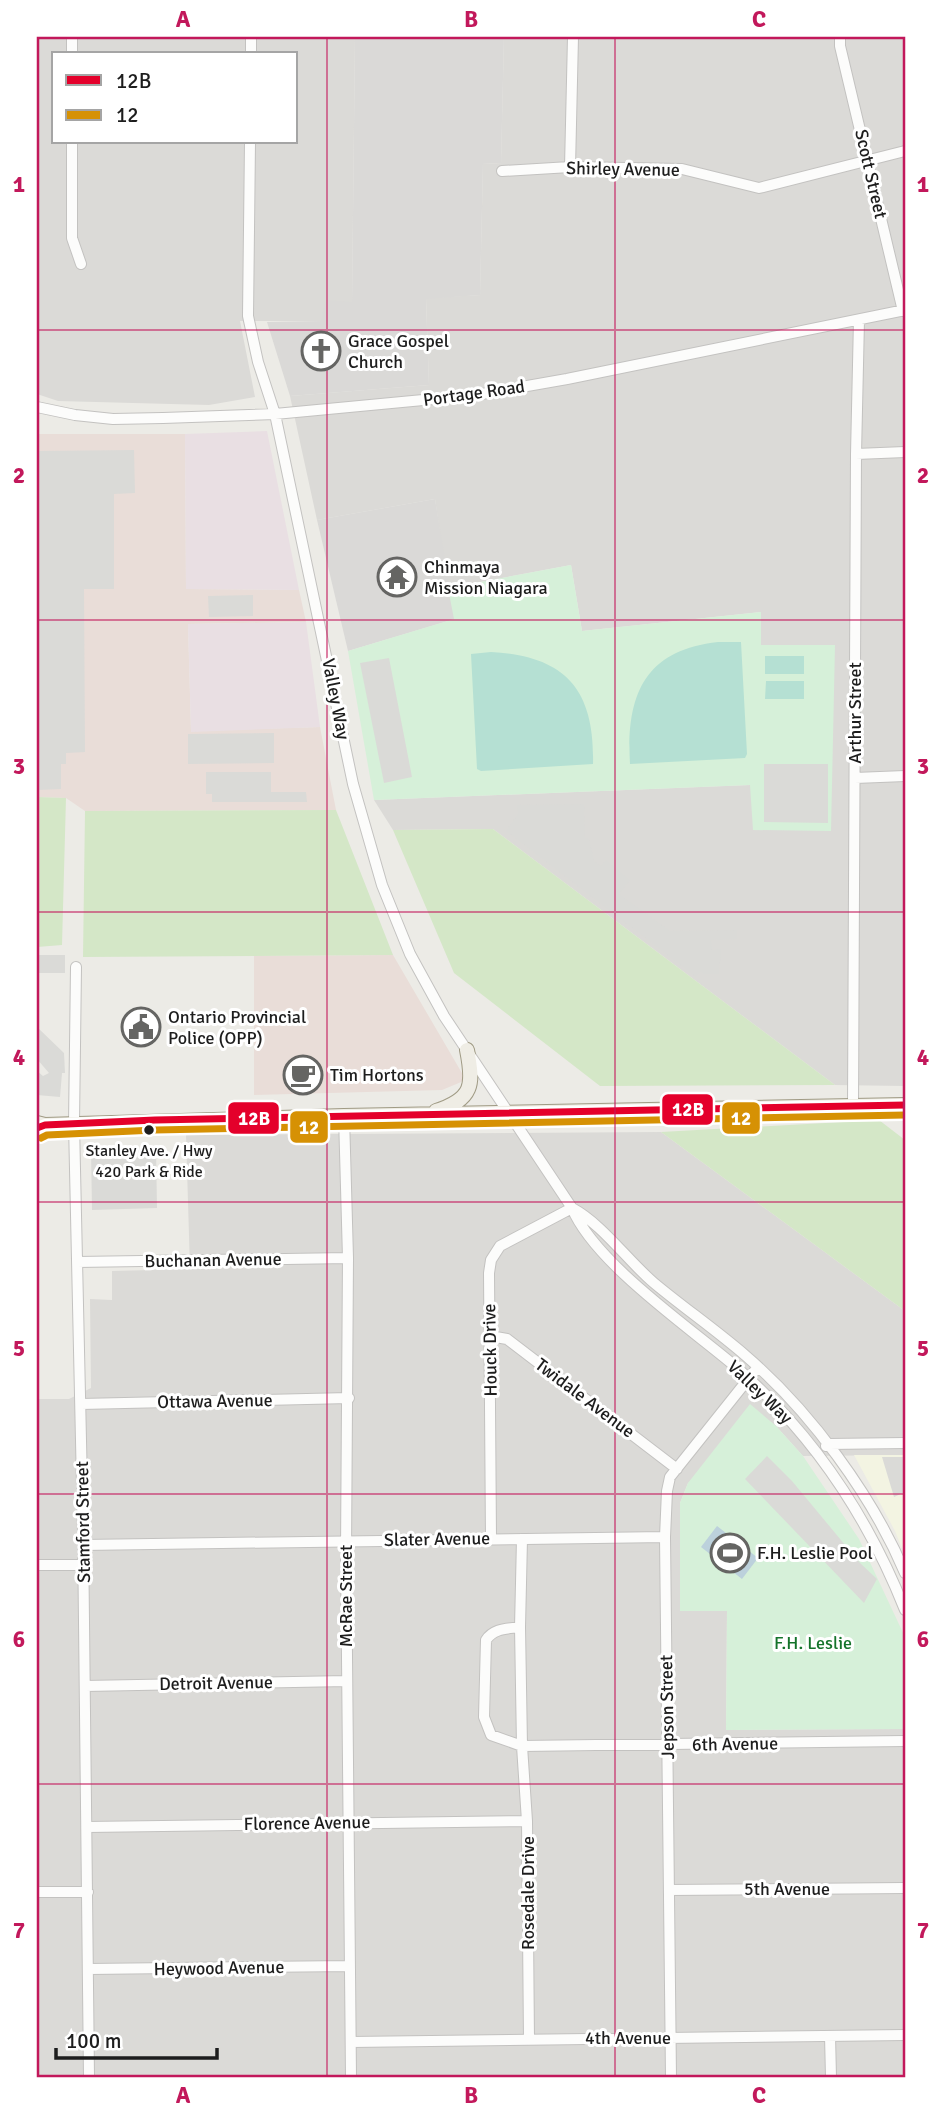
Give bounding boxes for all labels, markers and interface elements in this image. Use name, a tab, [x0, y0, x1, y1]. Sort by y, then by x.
text: A	[176, 5, 191, 34]
text: B	[464, 5, 478, 34]
text: C	[752, 5, 766, 34]
legend	[52, 52, 298, 144]
text: 12B	[116, 68, 151, 94]
text: 12	[116, 102, 139, 128]
street label: Scott Street	[850, 127, 892, 221]
street label: Shirley Avenue	[566, 157, 680, 181]
text: 1	[13, 170, 25, 199]
text: 1	[917, 170, 929, 199]
church icon: Grace Gospel Church	[300, 330, 342, 372]
place label: Grace Gospel Church	[348, 330, 449, 373]
street label: Portage Road	[422, 375, 526, 411]
text: 2	[13, 461, 25, 490]
text: 2	[917, 461, 929, 490]
temple icon: Chinmaya Mission Niagara	[376, 556, 418, 598]
place label: Chinmaya Mission Niagara	[424, 556, 548, 599]
street label: Valley Way	[317, 657, 355, 742]
street label: Arthur Street	[844, 662, 866, 764]
text: 3	[13, 752, 25, 781]
text: 3	[917, 752, 929, 781]
public building icon: Ontario Provincial Police (OPP)	[120, 1006, 162, 1048]
place label: Ontario Provincial Police (OPP)	[168, 1006, 306, 1049]
text: 4	[13, 1043, 25, 1072]
text: 4	[917, 1043, 929, 1072]
cafe icon: Tim Hortons	[282, 1054, 324, 1096]
place label: Tim Hortons	[330, 1064, 424, 1086]
line badge: 12B	[661, 1093, 714, 1126]
text: 12B	[672, 1098, 704, 1122]
line badge: 12B	[227, 1101, 280, 1135]
line badge: 12	[721, 1101, 761, 1135]
text: 12B	[238, 1107, 270, 1131]
text: 12	[731, 1107, 751, 1131]
line badge: 12	[289, 1110, 329, 1144]
text: 12	[299, 1116, 319, 1140]
marker: Stanley Ave. / Hwy 420 Park & Ride	[142, 1123, 156, 1137]
place label: Stanley Ave. / Hwy 420 Park & Ride	[85, 1141, 213, 1182]
street label: Buchanan Avenue	[144, 1248, 282, 1272]
street label: Houck Drive	[478, 1303, 502, 1397]
text: 5	[13, 1334, 25, 1363]
text: 5	[917, 1334, 929, 1363]
street label: Twidale Avenue	[531, 1353, 639, 1443]
street label: Valley Way	[723, 1356, 798, 1429]
street label: Ottawa Avenue	[157, 1389, 273, 1413]
street label: Stamford Street	[71, 1461, 95, 1583]
street label: Slater Avenue	[384, 1527, 490, 1551]
sports icon: F.H. Leslie Pool	[709, 1532, 751, 1574]
place label: F.H. Leslie Pool	[757, 1542, 873, 1564]
street label: McRae Street	[335, 1545, 357, 1647]
text: 6	[13, 1625, 25, 1654]
text: 6	[917, 1625, 929, 1654]
park label: F.H. Leslie	[774, 1632, 852, 1654]
street label: Jepson Street	[655, 1655, 679, 1759]
street label: Detroit Avenue	[159, 1671, 273, 1695]
street label: 6th Avenue	[692, 1732, 778, 1756]
street label: Florence Avenue	[244, 1811, 370, 1835]
street label: Rosedale Drive	[517, 1836, 539, 1950]
street label: 5th Avenue	[744, 1878, 830, 1900]
text: 7	[13, 1916, 25, 1945]
text: 7	[917, 1916, 929, 1945]
street label: Heywood Avenue	[154, 1956, 284, 1980]
scale bar	[56, 2016, 217, 2060]
street label: 4th Avenue	[585, 2027, 671, 2049]
text: 100 m	[66, 2028, 121, 2054]
text: A	[176, 2081, 191, 2110]
text: B	[464, 2081, 478, 2110]
text: C	[752, 2081, 766, 2110]

